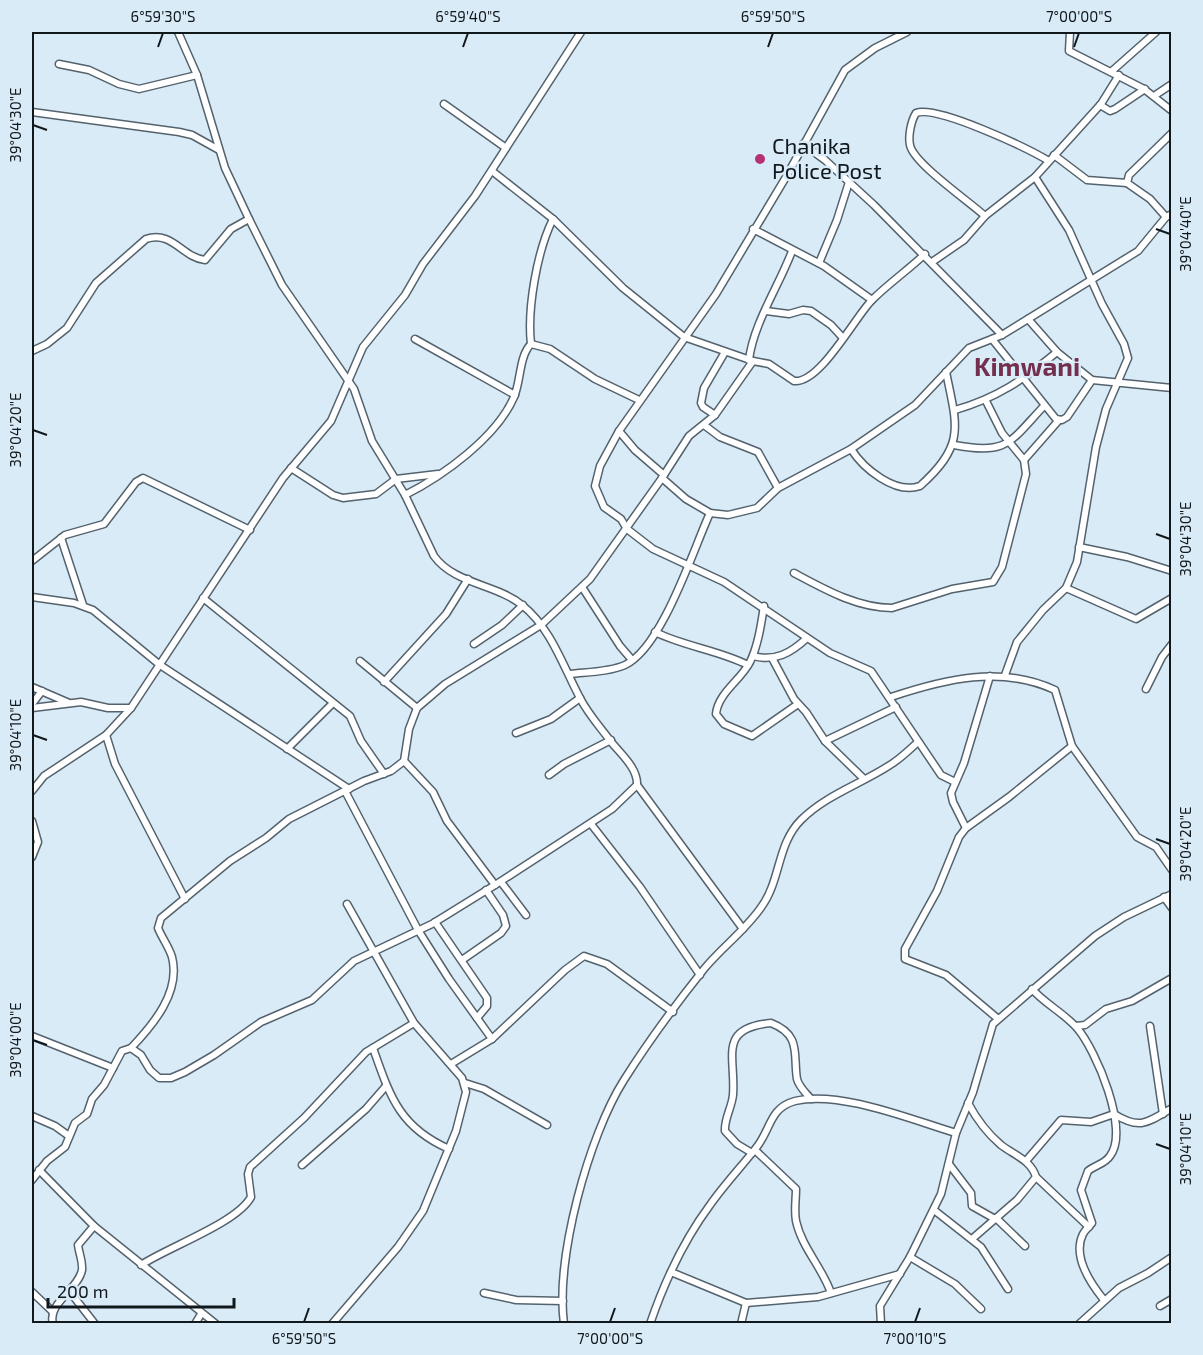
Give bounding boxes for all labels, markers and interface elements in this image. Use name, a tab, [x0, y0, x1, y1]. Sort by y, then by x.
text: 6°59'30"S	[131, 7, 195, 25]
text: 6°59'40"S	[435, 7, 501, 25]
text: 6°59'50"S	[741, 7, 805, 25]
text: 7°00'00"S	[1046, 7, 1112, 25]
text: 39°04'30"E	[6, 88, 24, 162]
place label: Chanika Police Post	[772, 132, 882, 183]
marker: Chanika Police Post	[753, 152, 767, 166]
text: 39°04'40"E	[1176, 196, 1194, 272]
district label: Kimwani	[974, 350, 1080, 381]
text: 39°04'20"E	[6, 393, 24, 467]
text: 39°04'30"E	[1176, 502, 1194, 576]
text: 39°04'10"E	[6, 699, 24, 771]
text: 39°04'20"E	[1176, 807, 1194, 881]
text: 39°04'00"E	[6, 1002, 24, 1078]
text: 39°04'10"E	[1176, 1113, 1194, 1185]
scale bar	[48, 1271, 234, 1309]
text: 200 m	[57, 1280, 109, 1302]
text: 6°59'50"S	[272, 1329, 336, 1347]
text: 7°00'00"S	[577, 1329, 643, 1347]
text: 7°00'10"S	[883, 1329, 947, 1347]

